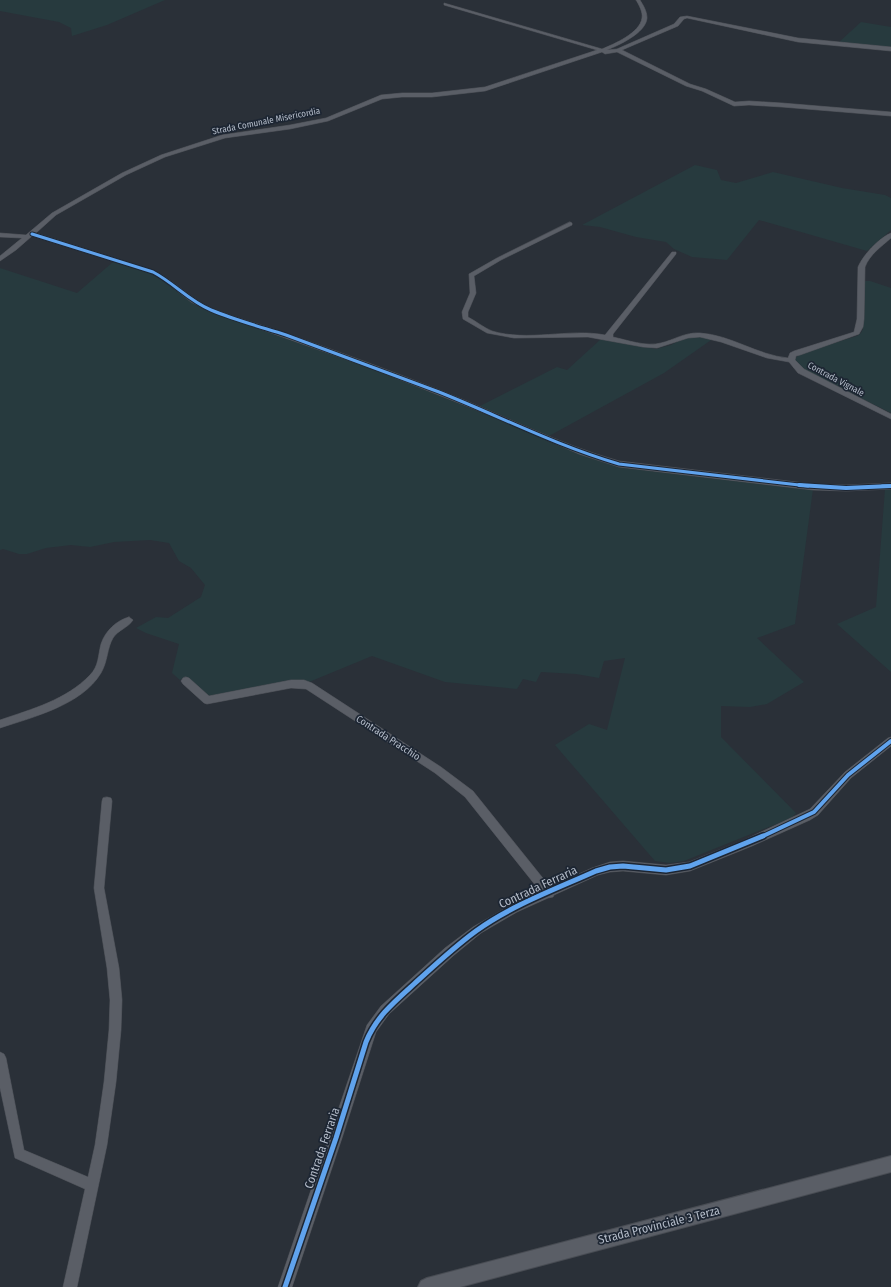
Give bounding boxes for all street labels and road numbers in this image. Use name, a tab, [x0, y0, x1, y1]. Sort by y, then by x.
street label: Strada Comunale Misericordia	[211, 105, 321, 136]
street label: Contrada Vignale	[806, 360, 866, 398]
street label: Contrada Pracchio	[354, 713, 422, 763]
street label: Contrada Ferraria	[497, 863, 580, 911]
street label: Contrada Ferraria	[302, 1105, 342, 1190]
street label: Strada Provinciale 3 Terza	[597, 1203, 721, 1247]

